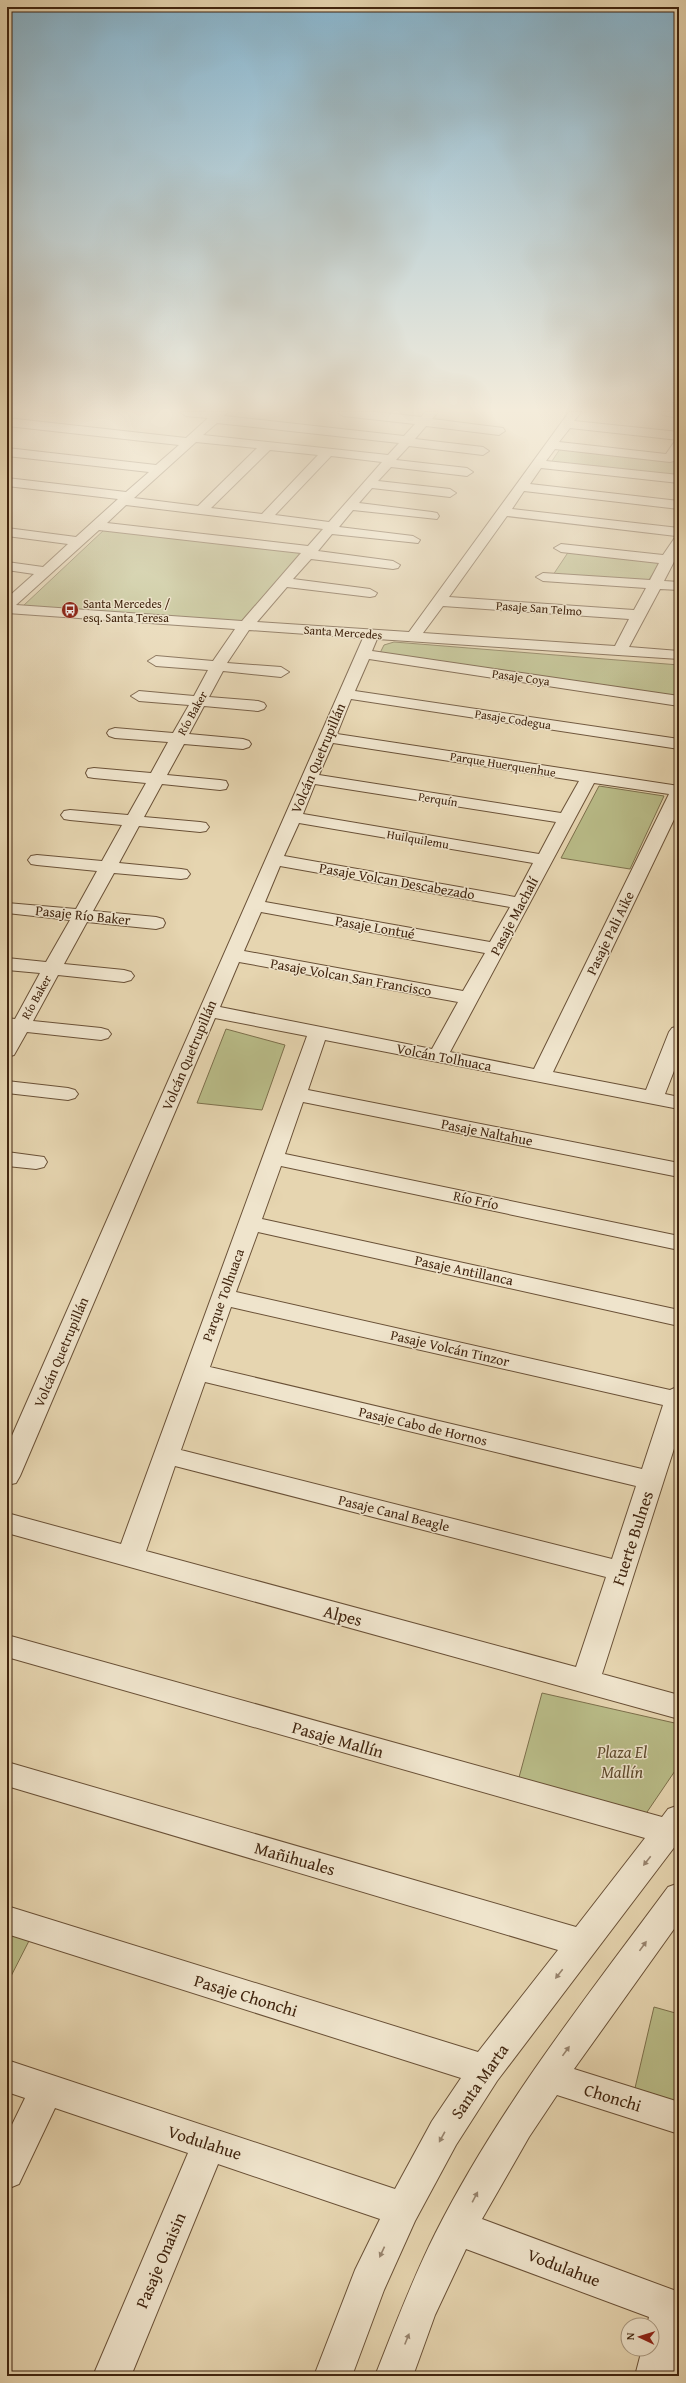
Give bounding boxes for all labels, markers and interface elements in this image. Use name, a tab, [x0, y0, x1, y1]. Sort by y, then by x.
place label: Santa Mercedes / esq. Santa Teresa	[83, 595, 170, 626]
street label: Pasaje San Telmo	[495, 597, 583, 619]
bus stop icon: Santa Mercedes / esq. Santa Teresa	[60, 600, 80, 620]
street label: Santa Mercedes	[303, 621, 383, 643]
street label: Pasaje Coya	[491, 665, 551, 690]
street label: Río Baker	[173, 688, 211, 738]
street label: Volcán Quetrupillán	[286, 700, 350, 816]
street label: Pasaje Codegua	[474, 705, 553, 733]
street label: Parque Huerquenhue	[449, 747, 557, 781]
street label: Perquín	[417, 787, 459, 811]
street label: Huilquilemu	[386, 825, 451, 853]
street label: Pasaje Volcan Descabezado	[318, 857, 476, 905]
street label: Pasaje Machalí	[485, 872, 544, 959]
street label: Pasaje Pali Aike	[581, 887, 639, 978]
street label: Pasaje Río Baker	[34, 900, 132, 930]
street label: Pasaje Lontué	[334, 910, 417, 944]
street label: Pasaje Volcan San Francisco	[269, 953, 433, 1001]
street label: Río Baker	[17, 972, 55, 1022]
street label: Volcán Quetrupillán	[157, 997, 221, 1113]
street label: Volcán Tolhuaca	[395, 1038, 494, 1076]
street label: Pasaje Naltahue	[439, 1113, 535, 1151]
street label: Río Frío	[451, 1185, 501, 1215]
street label: Parque Tolhuaca	[197, 1245, 249, 1344]
street label: Pasaje Antillanca	[413, 1250, 515, 1290]
street label: Volcán Quetrupillán	[29, 1294, 93, 1410]
street label: Pasaje Volcán Tinzor	[389, 1325, 512, 1371]
street label: Pasaje Cabo de Hornos	[357, 1401, 489, 1451]
street label: Fuerte Bulnes	[605, 1487, 659, 1589]
street label: Pasaje Canal Beagle	[336, 1490, 452, 1537]
street label: Alpes	[321, 1598, 365, 1632]
street label: Pasaje Mallín	[289, 1714, 387, 1764]
park label: Plaza El Mallín	[596, 1739, 647, 1784]
street label: Mañihuales	[252, 1835, 338, 1881]
one-way arrow	[643, 1855, 651, 1866]
one-way arrow	[639, 1941, 647, 1952]
street label: Pasaje Chonchi	[191, 1967, 301, 2023]
one-way arrow	[554, 1969, 563, 1980]
street label: Santa Marta	[444, 2038, 514, 2124]
one-way arrow	[562, 2046, 571, 2057]
street label: Chonchi	[581, 2076, 645, 2118]
street label: Vodulahue	[165, 2118, 245, 2166]
one-way arrow	[439, 2131, 446, 2143]
one-way arrow	[472, 2191, 478, 2203]
street label: Pasaje Onaisin	[129, 2208, 192, 2312]
street label: Vodulahue	[524, 2242, 604, 2292]
one-way arrow	[379, 2247, 385, 2258]
north arrow	[620, 2317, 660, 2357]
text: N	[622, 2331, 638, 2341]
one-way arrow	[404, 2333, 410, 2345]

